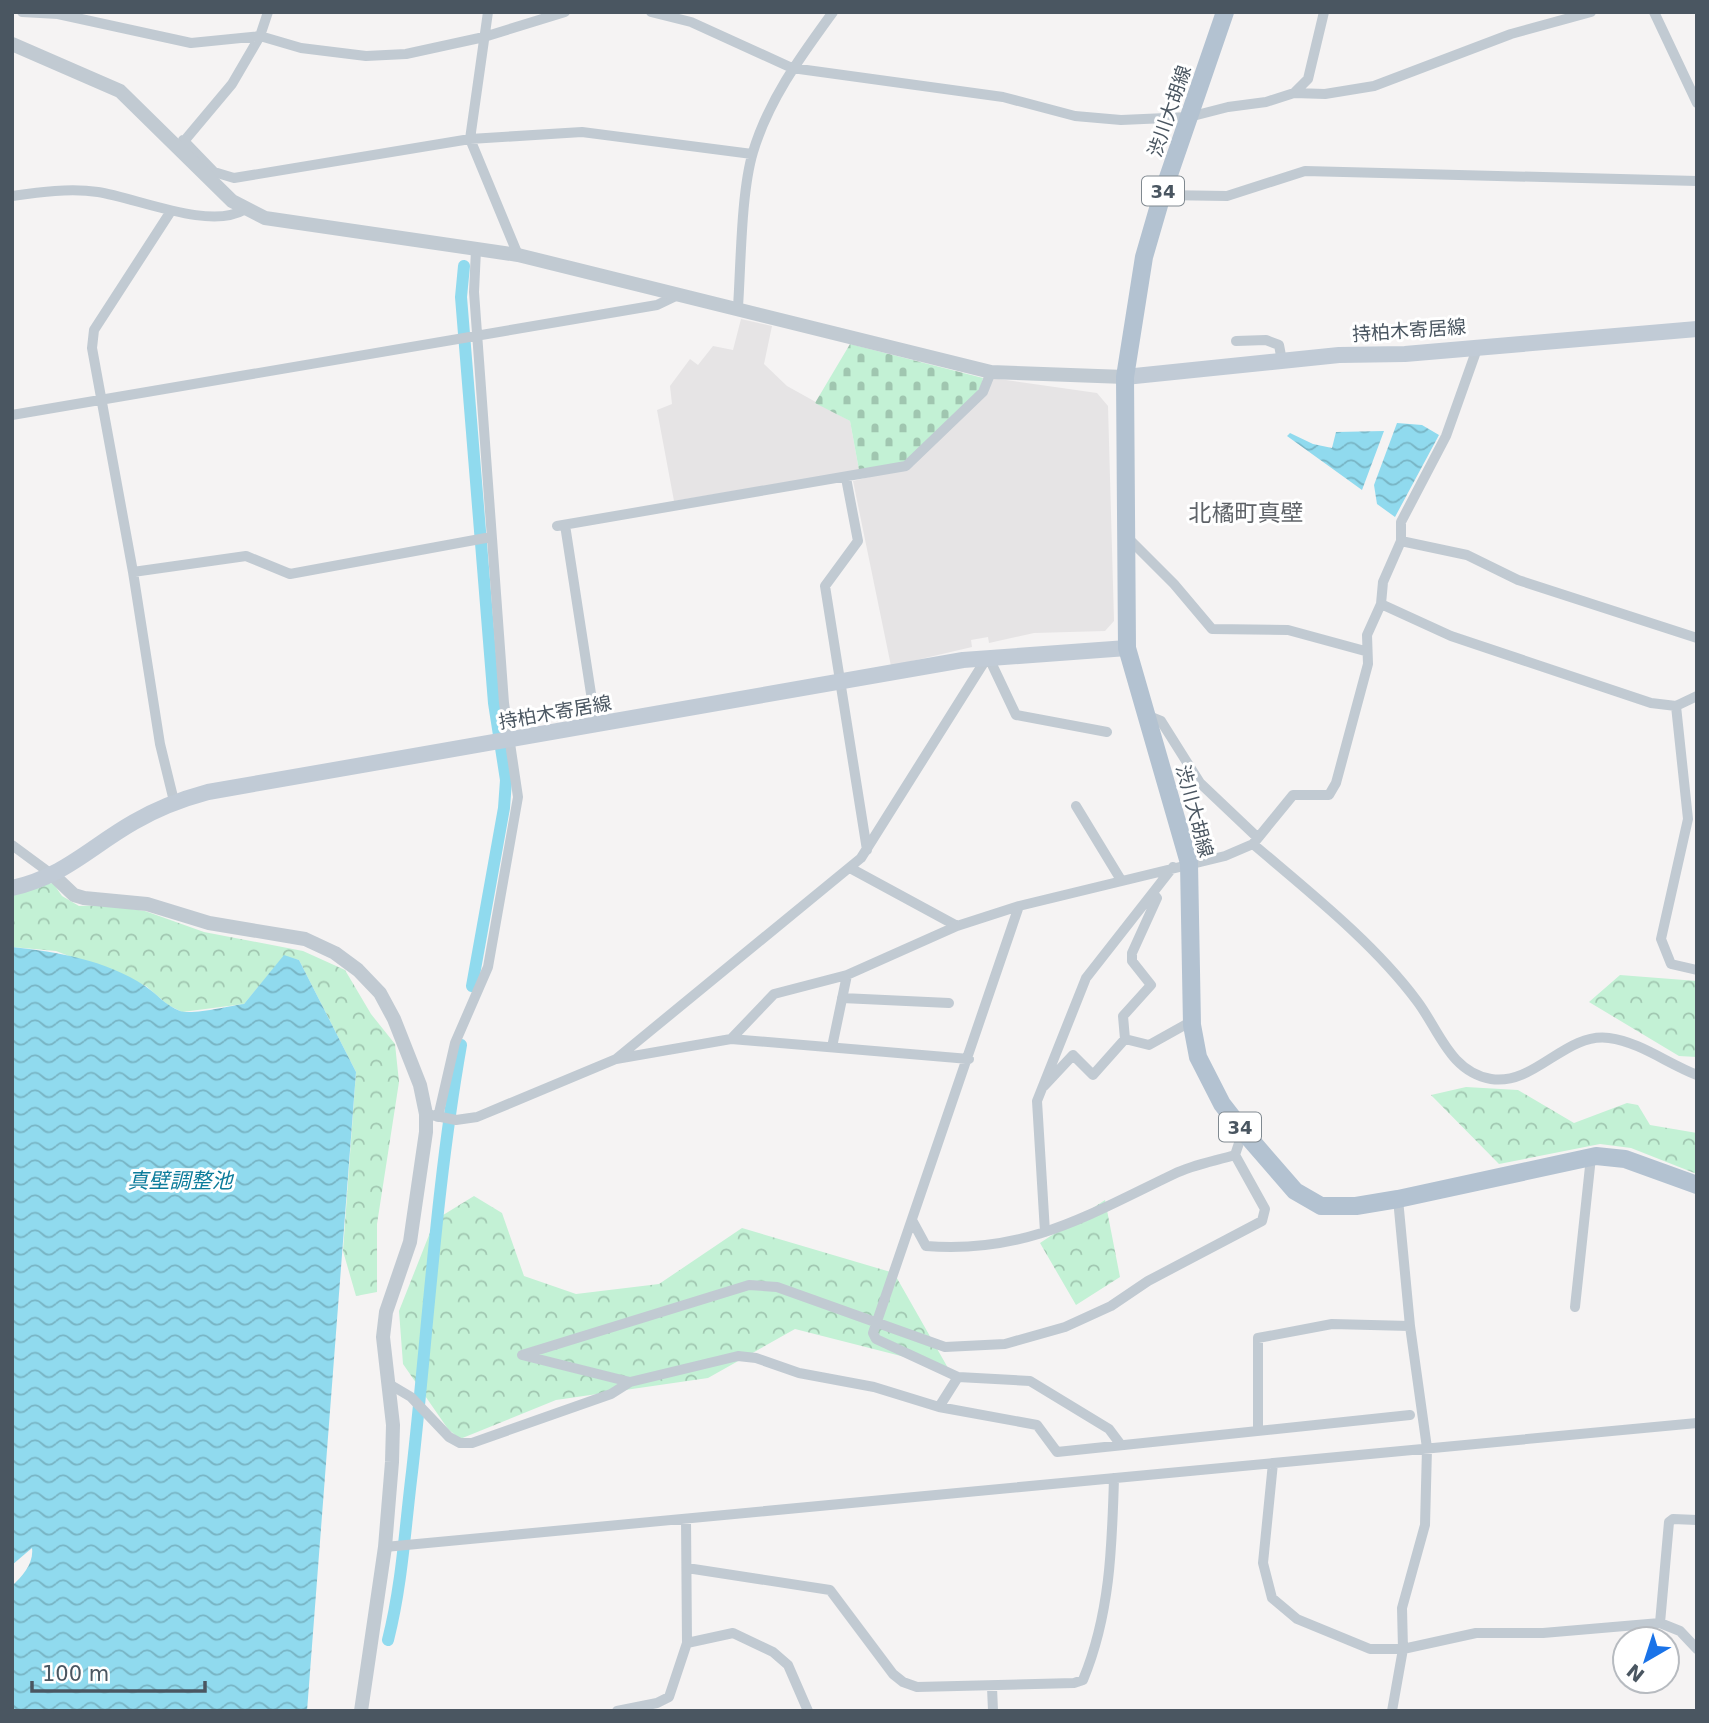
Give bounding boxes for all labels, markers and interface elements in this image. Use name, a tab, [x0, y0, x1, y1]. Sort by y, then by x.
street label: 渋川大胡線	[1143, 62, 1195, 160]
road number: 34	[1142, 176, 1184, 206]
street label: 持柏木寄居線	[1351, 315, 1467, 345]
district label: 北橘町真壁	[1189, 500, 1304, 526]
street label: 持柏木寄居線	[497, 691, 613, 733]
street label: 渋川大胡線	[1172, 762, 1218, 860]
road number: 34	[1219, 1112, 1261, 1142]
water label: 真壁調整池	[128, 1169, 234, 1193]
north arrow	[1611, 1625, 1681, 1695]
scale bar	[32, 1650, 205, 1694]
text: N	[1622, 1660, 1648, 1687]
text: 100 m	[42, 1662, 109, 1686]

